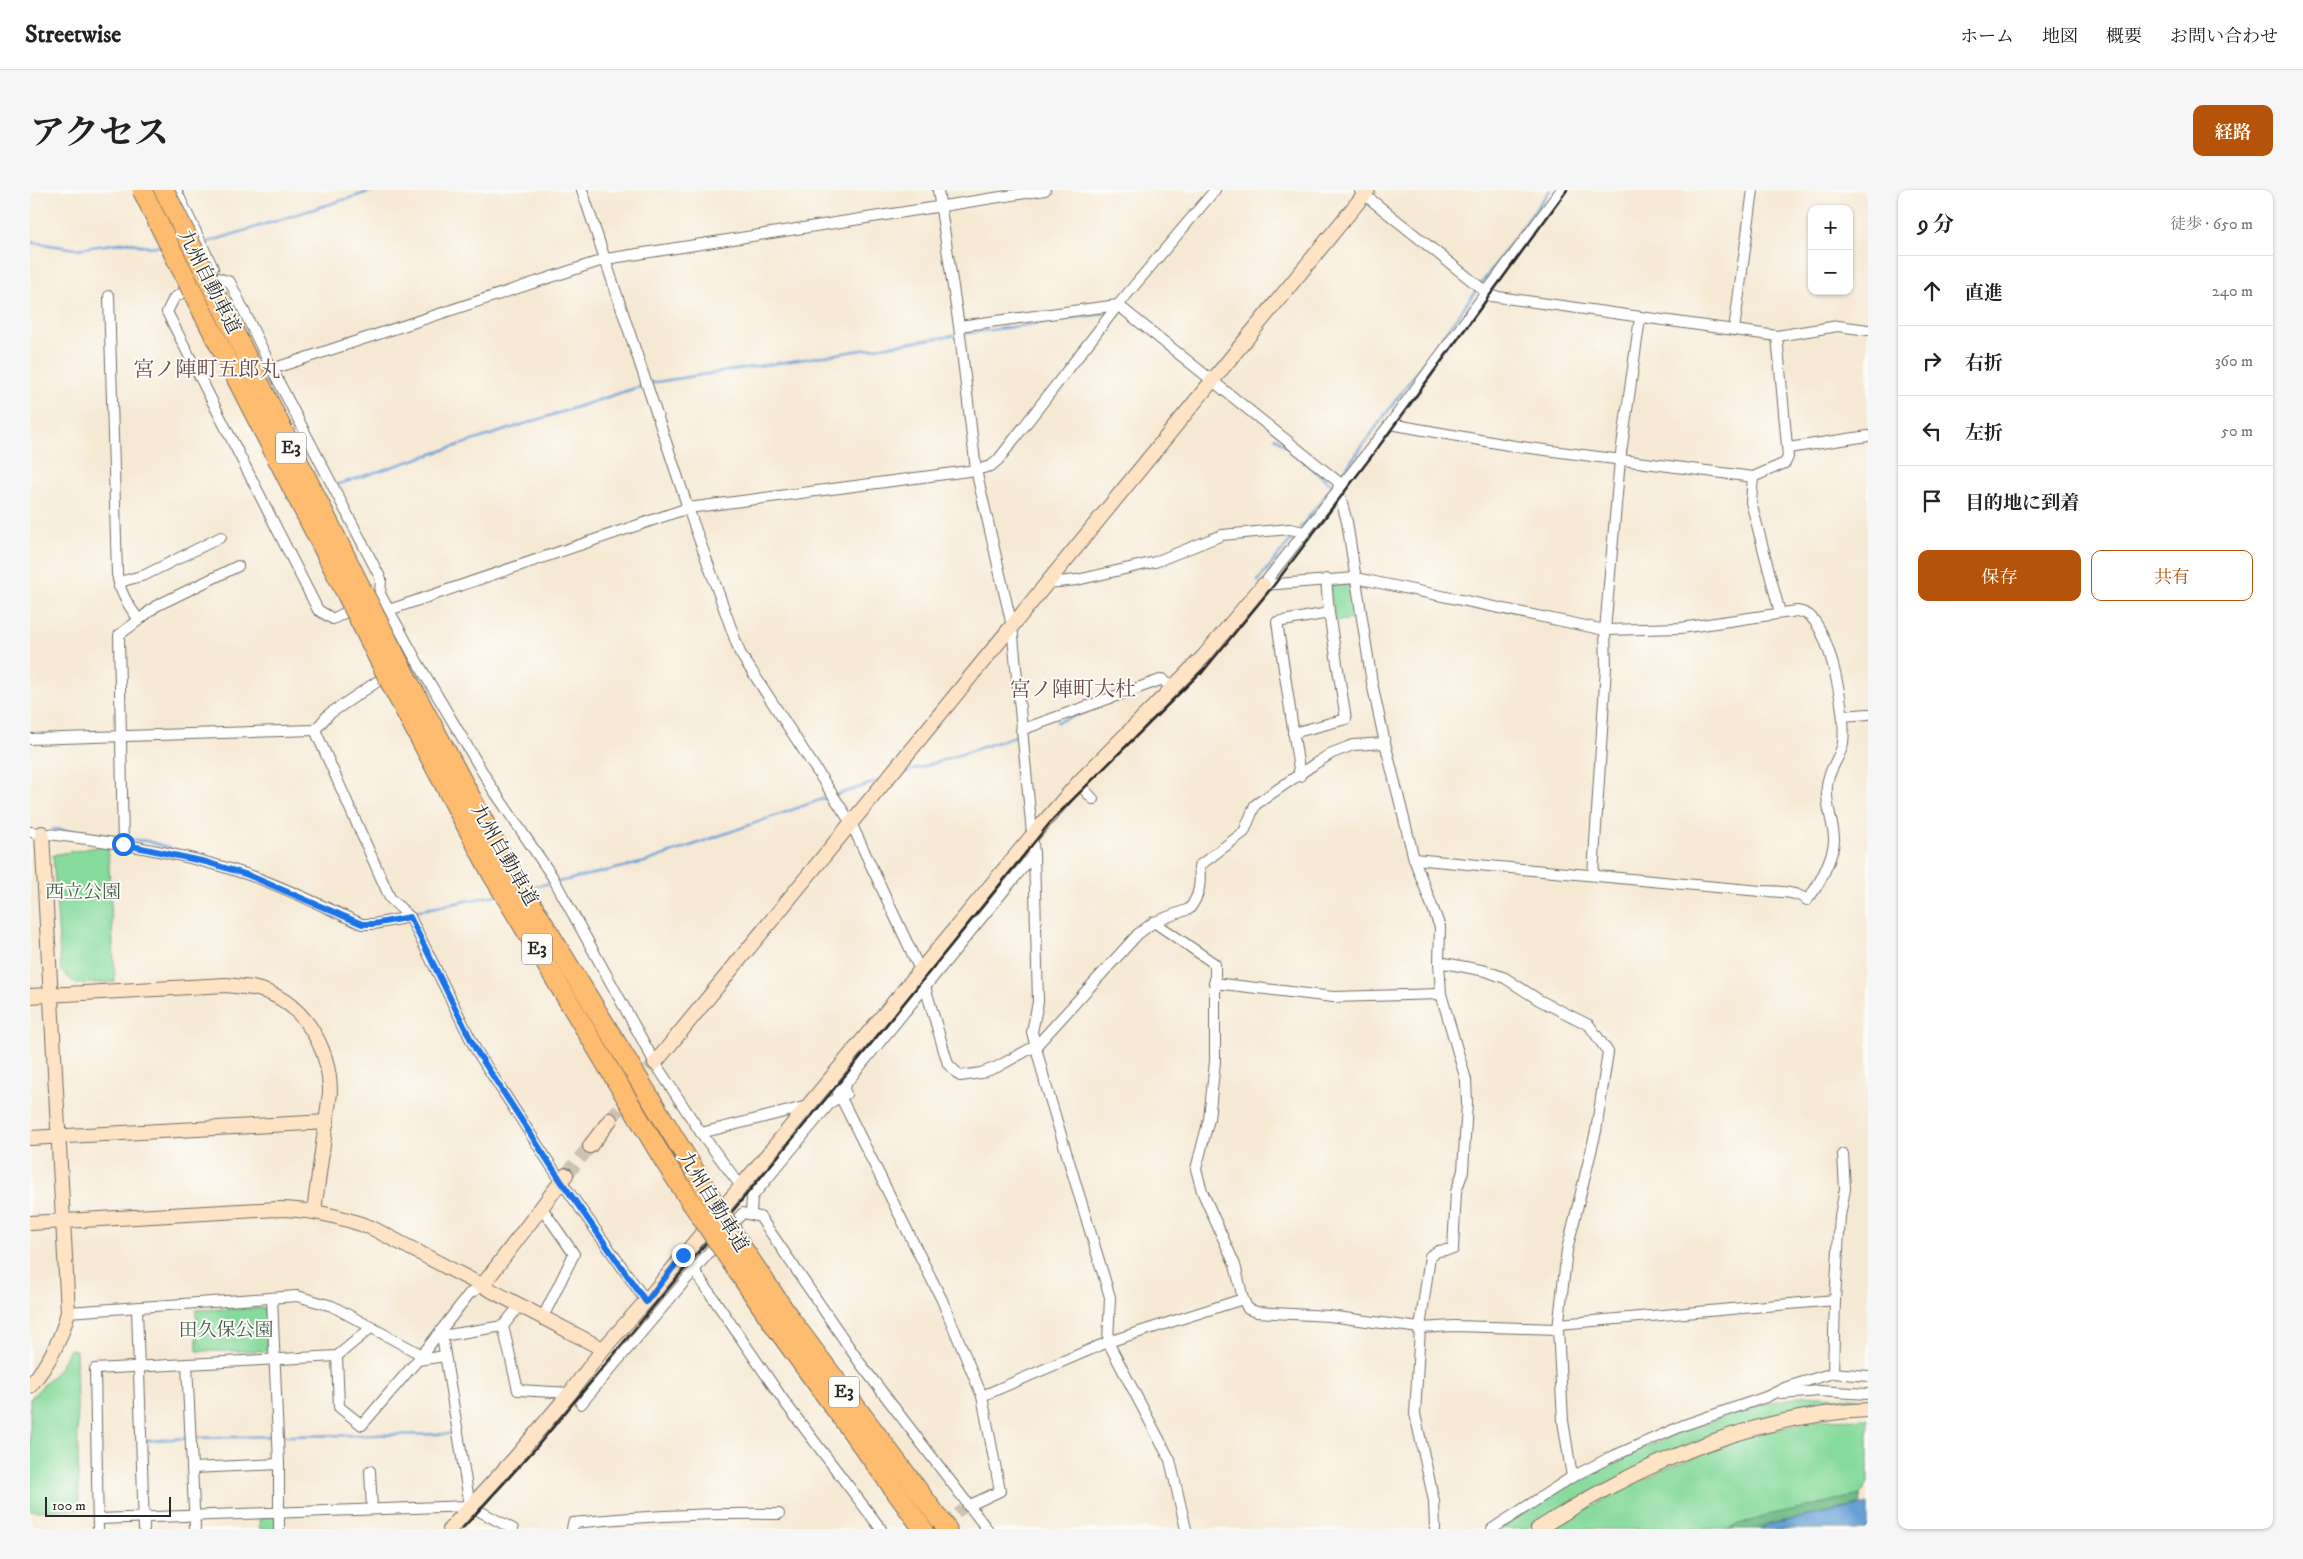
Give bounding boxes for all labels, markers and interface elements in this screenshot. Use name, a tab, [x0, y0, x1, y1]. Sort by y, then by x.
text: Streetwise	[25, 20, 121, 50]
text: ホーム	[1960, 26, 2014, 48]
text: 地図	[2042, 26, 2078, 48]
text: 概要	[2106, 26, 2142, 48]
text: お問い合わせ	[2170, 26, 2278, 48]
button: 経路	[2193, 105, 2273, 156]
text: アクセス	[30, 112, 169, 156]
map controls	[1808, 205, 1853, 295]
button: +	[1808, 205, 1853, 250]
text: 9 分	[1918, 212, 1954, 238]
text: 徒歩 · 650 m	[2170, 214, 2253, 234]
street label: 九州自動車道	[173, 226, 245, 338]
button: −	[1808, 250, 1853, 295]
icon: ahead	[1918, 277, 1946, 305]
text: 240 m	[2212, 281, 2253, 301]
text: 直進	[1965, 282, 2003, 305]
icon: right	[1918, 347, 1946, 375]
text: 360 m	[2215, 351, 2253, 371]
text: 右折	[1965, 352, 2003, 375]
district label: 宮ノ陣町五郎丸	[134, 357, 281, 383]
icon: left	[1918, 417, 1946, 445]
text: 50 m	[2221, 421, 2253, 441]
text: 左折	[1965, 422, 2003, 445]
road number: E3	[276, 432, 306, 464]
icon: arrive	[1918, 487, 1946, 515]
text: 目的地に到着	[1965, 492, 2079, 515]
button: 保存	[1918, 550, 2081, 601]
button: 共有	[2091, 550, 2253, 601]
district label: 宮ノ陣町大杜	[1010, 677, 1136, 703]
street label: 九州自動車道	[466, 800, 542, 910]
route start	[112, 833, 135, 856]
park label: 西立公園	[45, 881, 121, 904]
road number: E3	[522, 934, 552, 964]
street label: 九州自動車道	[673, 1148, 753, 1256]
route end	[672, 1244, 695, 1267]
park label: 田久保公園	[178, 1319, 274, 1342]
road number: E3	[829, 1376, 859, 1408]
scale bar	[45, 1494, 171, 1517]
text: 100 m	[52, 1497, 86, 1515]

